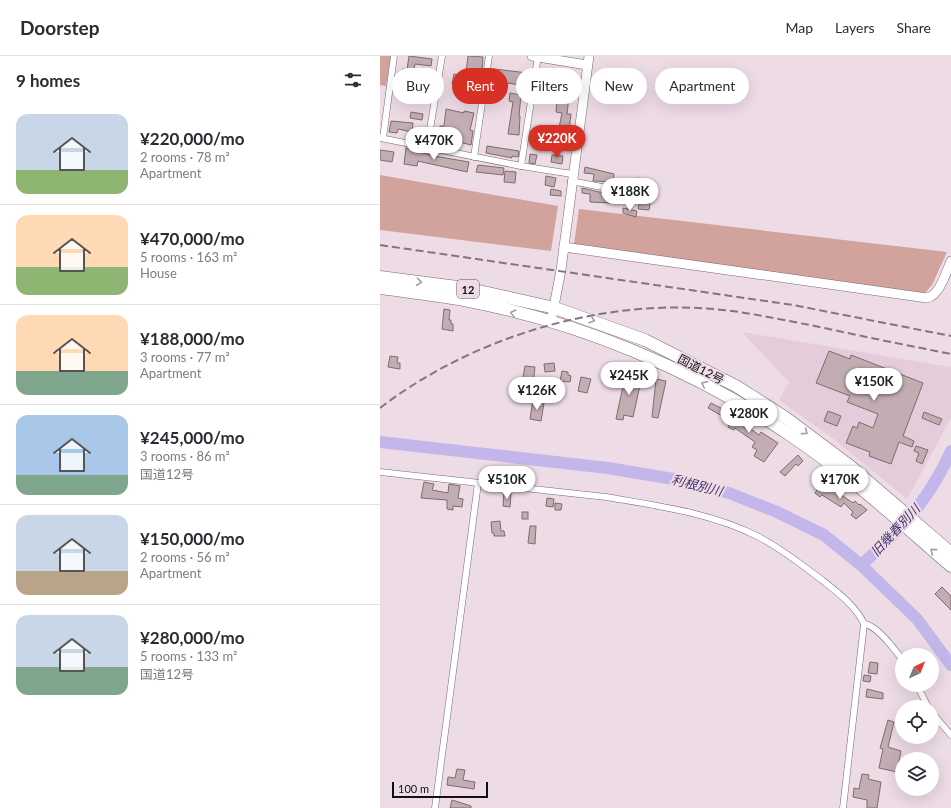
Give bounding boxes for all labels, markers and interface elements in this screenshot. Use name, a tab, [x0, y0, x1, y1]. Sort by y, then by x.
text: Doorstep	[20, 16, 100, 39]
text: Map	[785, 19, 813, 36]
text: Layers	[835, 19, 875, 36]
text: Share	[897, 19, 931, 36]
chip: Buy	[392, 68, 444, 104]
chip: Rent	[452, 68, 508, 104]
chip: Filters	[516, 68, 582, 104]
chip: New	[590, 68, 647, 104]
chip: Apartment	[655, 68, 749, 104]
icon: filters	[342, 69, 364, 91]
text: 9 homes	[16, 70, 80, 91]
pin: ¥220K	[529, 125, 585, 159]
pin: ¥470K	[406, 127, 462, 161]
text: ¥220,000/mo	[140, 128, 244, 149]
icon: home	[48, 130, 96, 178]
text: ¥220K	[537, 130, 577, 146]
text: ¥470K	[414, 132, 454, 148]
text: 2 rooms · 78 m²	[140, 149, 230, 165]
text: Apartment	[140, 165, 201, 181]
pin: ¥188K	[602, 178, 658, 212]
text: ¥188K	[610, 183, 650, 199]
text: ¥470,000/mo	[140, 228, 244, 249]
icon: home	[48, 231, 96, 279]
text: 5 rooms · 163 m²	[140, 249, 237, 265]
text: House	[140, 265, 177, 281]
one-way arrow	[416, 277, 422, 286]
road number: 12	[457, 280, 479, 298]
one-way arrow	[510, 309, 516, 317]
one-way arrow	[588, 315, 595, 324]
text: ¥188,000/mo	[140, 328, 244, 349]
icon: home	[48, 331, 96, 379]
text: 3 rooms · 77 m²	[140, 349, 230, 365]
street label: 国道12号	[675, 351, 727, 387]
pin: ¥245K	[601, 362, 657, 396]
text: Apartment	[140, 365, 201, 381]
text: ¥245K	[609, 367, 649, 383]
pin: ¥150K	[846, 368, 902, 402]
text: ¥150K	[854, 373, 894, 389]
pin: ¥126K	[509, 377, 565, 411]
text: ¥126K	[517, 382, 557, 398]
one-way arrow	[701, 382, 708, 389]
pin: ¥280K	[721, 400, 777, 434]
text: ¥280K	[729, 405, 769, 421]
text: ¥245,000/mo	[140, 427, 244, 448]
one-way arrow	[801, 427, 808, 434]
icon: home	[48, 431, 96, 479]
text: 3 rooms · 86 m²	[140, 448, 230, 464]
text: 国道12号	[140, 466, 194, 482]
pin: ¥510K	[479, 466, 535, 500]
pin: ¥170K	[812, 466, 868, 500]
text: ¥510K	[487, 471, 527, 487]
water label: 利根別川	[670, 471, 726, 500]
text: ¥170K	[820, 471, 860, 487]
water label: 旧幾春別川	[867, 499, 924, 559]
text: ¥150,000/mo	[140, 528, 244, 549]
icon: home	[48, 531, 96, 579]
one-way arrow	[930, 548, 938, 556]
text: 2 rooms · 56 m²	[140, 549, 230, 565]
text: Apartment	[140, 565, 201, 581]
text: ¥280,000/mo	[140, 627, 244, 648]
icon: home	[48, 631, 96, 679]
text: 5 rooms · 133 m²	[140, 648, 237, 664]
north arrow	[895, 648, 939, 692]
map controls	[895, 648, 939, 796]
text: 国道12号	[140, 666, 194, 682]
button: locate	[895, 700, 939, 744]
button: layers	[895, 752, 939, 796]
scale bar	[392, 780, 488, 799]
text: 100 m	[398, 782, 429, 795]

